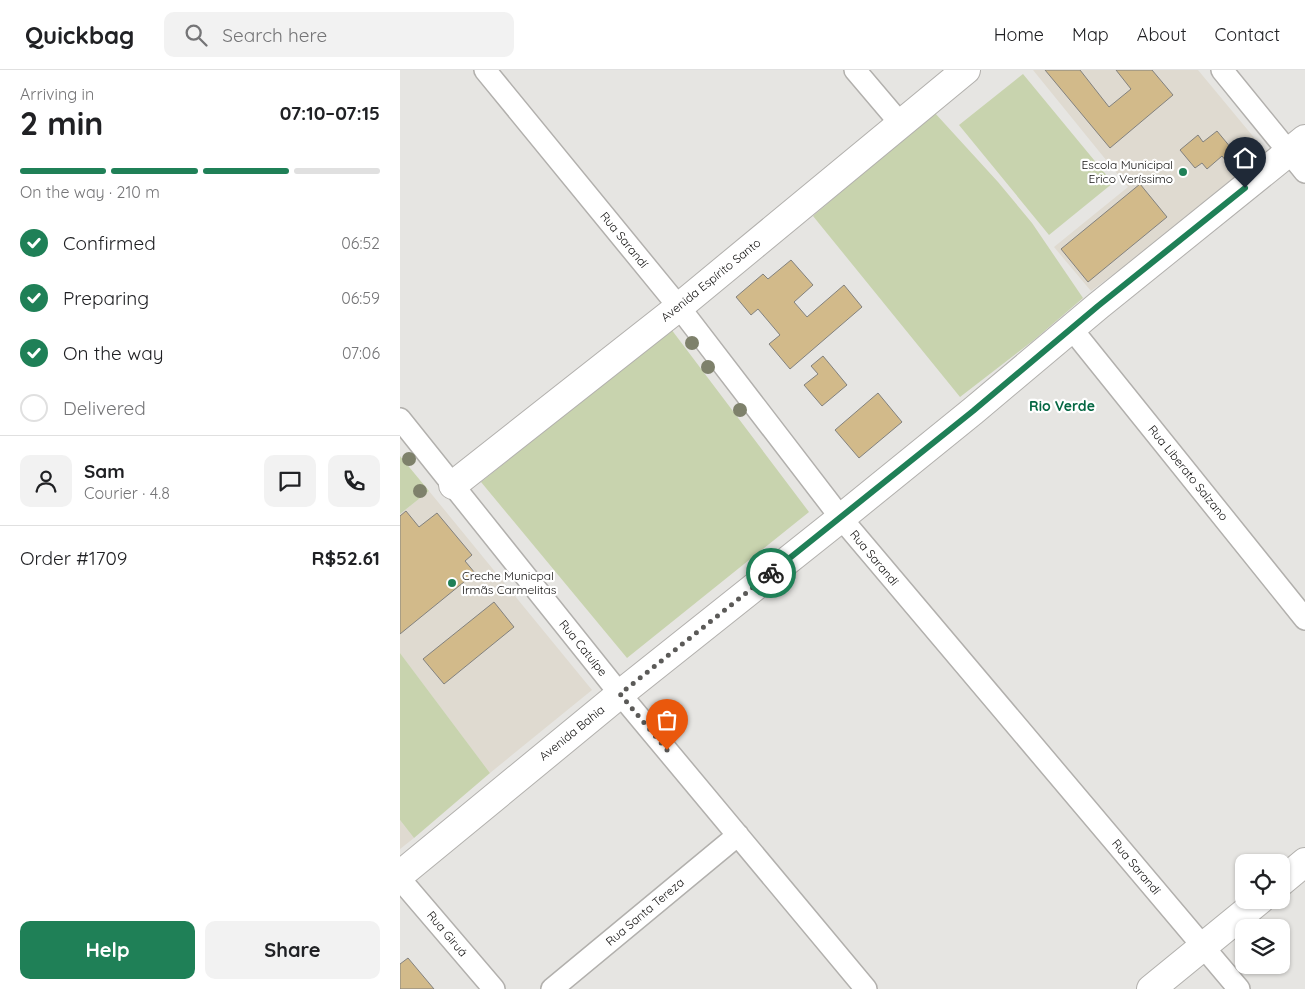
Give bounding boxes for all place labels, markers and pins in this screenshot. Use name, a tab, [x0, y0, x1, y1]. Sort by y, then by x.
pin	[1224, 137, 1266, 188]
place label: Escola Municipal Erico Veríssimo	[1081, 157, 1173, 186]
marker: Escola Municipal Erico Veríssimo	[1177, 166, 1189, 178]
place label: Creche Municpal Irmãs Carmelitas	[462, 568, 557, 597]
marker: Creche Municpal Irmãs Carmelitas	[446, 577, 458, 589]
pin	[646, 699, 688, 750]

